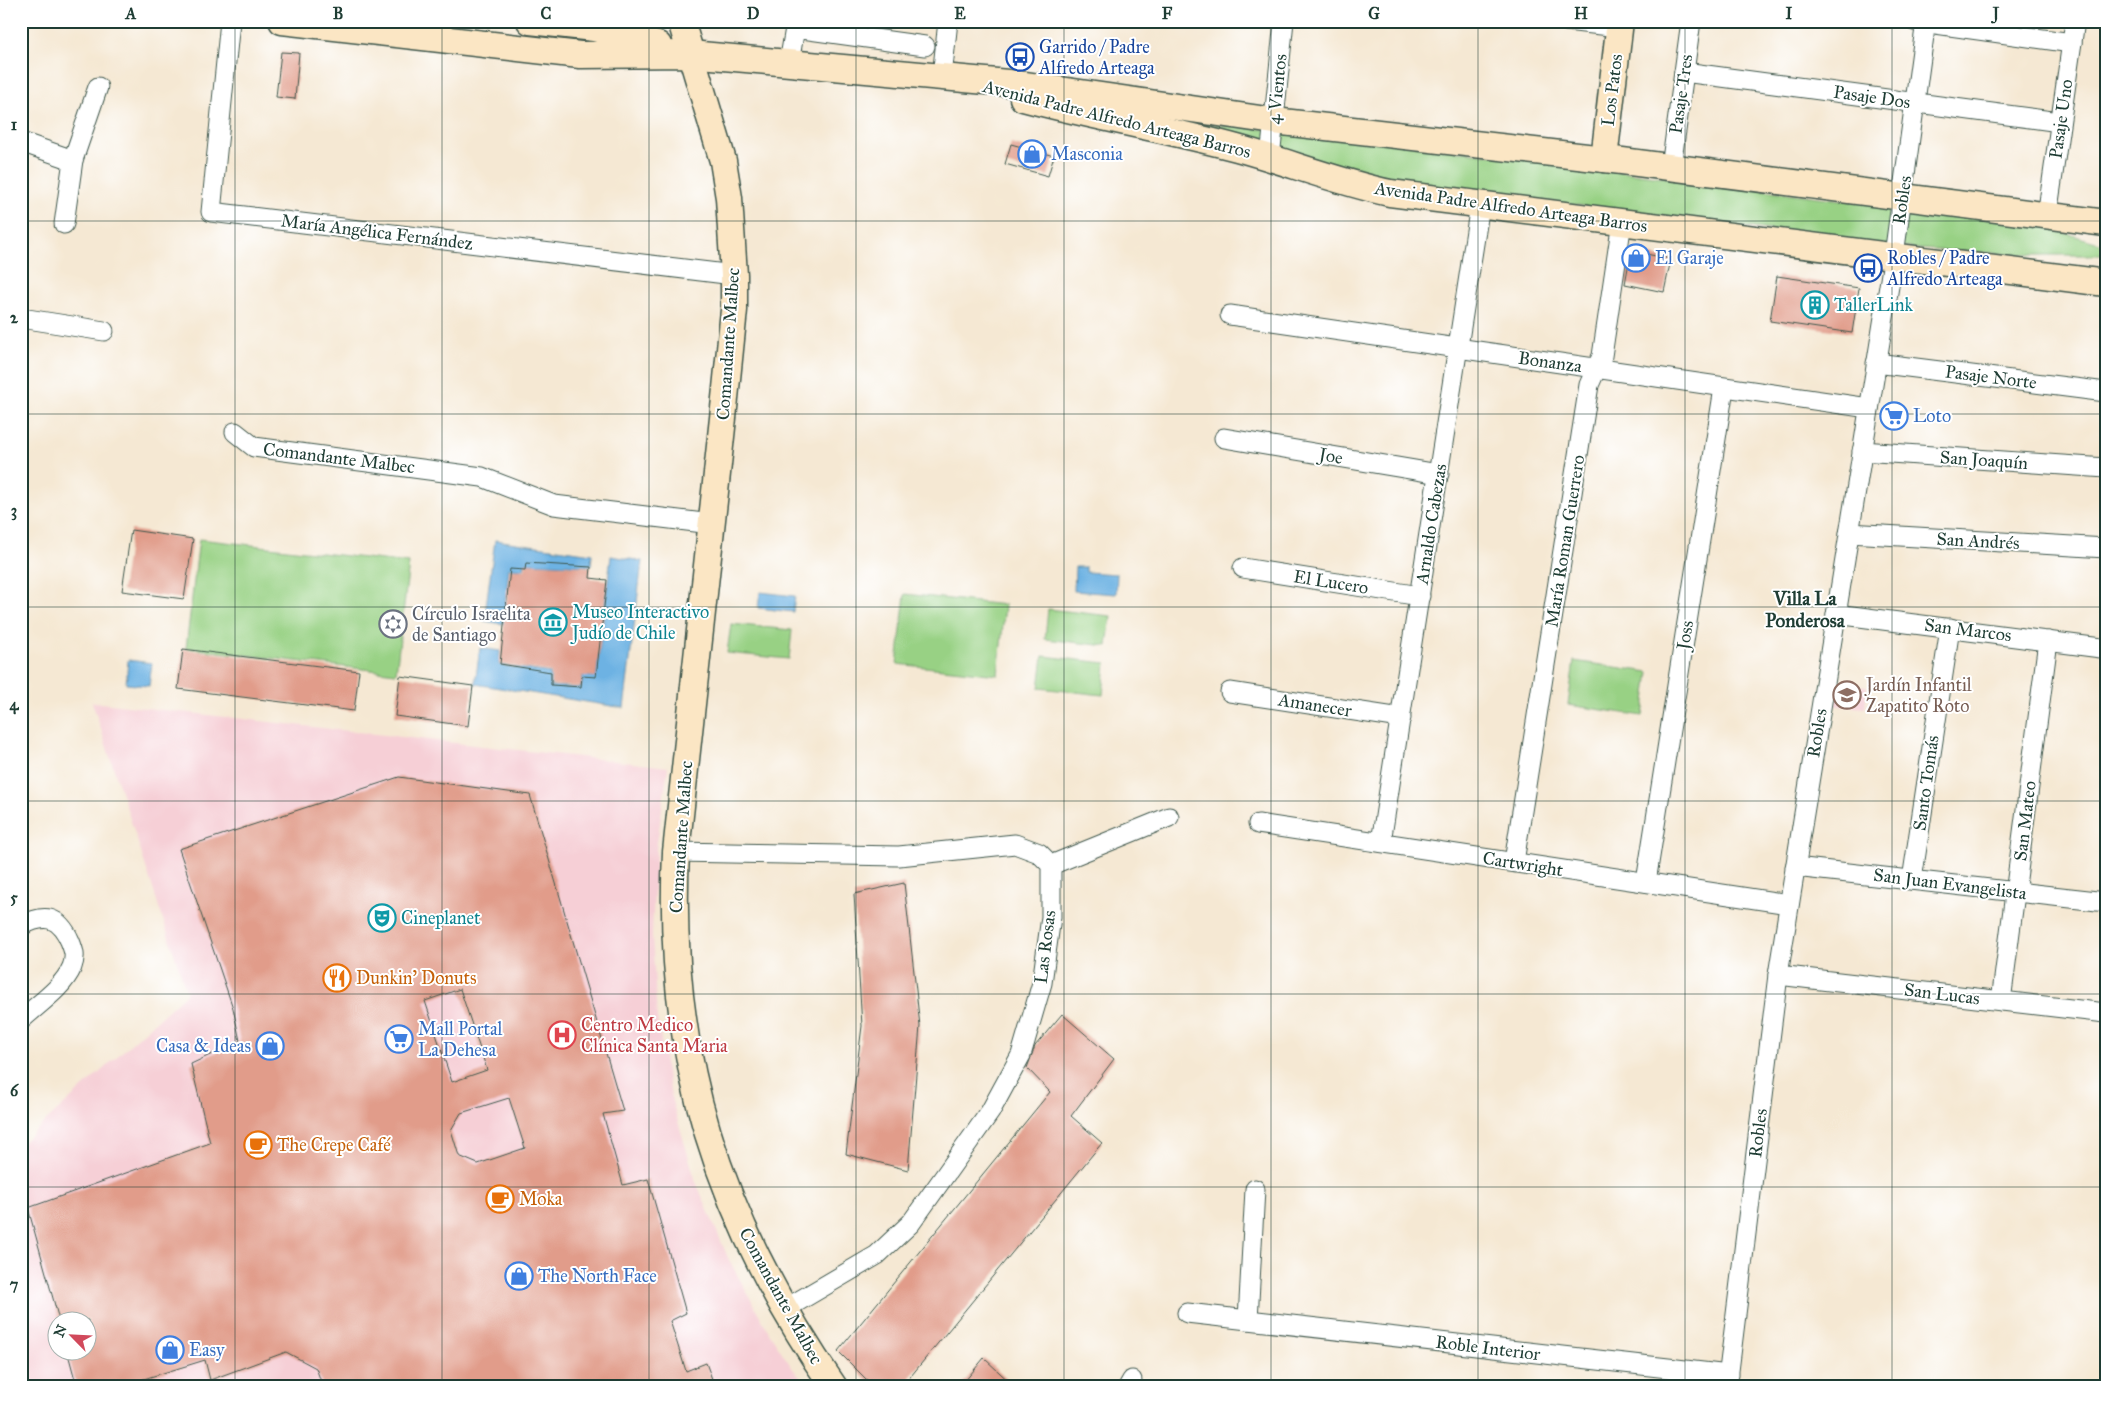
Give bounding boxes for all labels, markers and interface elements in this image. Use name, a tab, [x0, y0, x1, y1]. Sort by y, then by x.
text: A	[125, 4, 137, 23]
text: B	[333, 4, 343, 23]
text: C	[541, 4, 552, 23]
text: D	[747, 4, 760, 23]
text: E	[954, 4, 966, 23]
text: F	[1162, 4, 1173, 23]
text: G	[1368, 4, 1380, 23]
text: H	[1574, 4, 1588, 23]
text: I	[1786, 4, 1793, 23]
text: J	[1991, 4, 2000, 24]
place label: Garrido / Padre Alfredo Arteaga	[1038, 36, 1155, 80]
bus stop icon: Garrido / Padre Alfredo Arteaga	[1005, 42, 1035, 72]
street label: 4 Vientos	[1262, 53, 1292, 125]
street label: Los Patos	[1597, 53, 1627, 127]
street label: Pasaje Tres	[1665, 53, 1697, 135]
street label: Avenida Padre Alfredo Arteaga Barros	[980, 75, 1253, 164]
street label: Pasaje Uno	[2045, 78, 2077, 160]
street label: Pasaje Dos	[1832, 81, 1912, 113]
text: 1	[11, 115, 18, 134]
shop icon: Masconia	[1017, 139, 1047, 169]
place label: Masconia	[1051, 143, 1123, 165]
street label: Robles	[1888, 174, 1916, 226]
street label: Avenida Padre Alfredo Arteaga Barros	[1372, 177, 1649, 238]
street label: María Angélica Fernández	[280, 209, 474, 256]
shop icon: El Garaje	[1621, 243, 1651, 273]
place label: El Garaje	[1655, 247, 1724, 269]
place label: Robles / Padre Alfredo Arteaga	[1886, 247, 2003, 291]
bus stop icon: Robles / Padre Alfredo Arteaga	[1853, 253, 1883, 283]
street label: Comandante Malbec	[712, 267, 744, 421]
building icon: TallerLink	[1800, 290, 1830, 320]
place label: TallerLink	[1834, 294, 1913, 316]
text: 2	[10, 308, 19, 327]
street label: Bonanza	[1517, 347, 1584, 377]
street label: Pasaje Norte	[1944, 360, 2038, 394]
supermarket icon: Loto	[1879, 401, 1909, 431]
place label: Loto	[1913, 405, 1951, 427]
street label: Comandante Malbec	[262, 438, 417, 478]
street label: Joe	[1315, 443, 1345, 470]
street label: San Joaquín	[1939, 446, 2029, 475]
street label: María Roman Guerrero	[1540, 453, 1590, 629]
street label: Arnaldo Cabezas	[1410, 462, 1451, 587]
text: 3	[11, 501, 17, 521]
street label: San Andrés	[1936, 528, 2020, 554]
street label: El Lucero	[1292, 565, 1370, 599]
district label: Villa La Ponderosa	[1765, 587, 1846, 632]
place label: Museo Interactivo Judío de Chile	[570, 601, 709, 645]
place label: Círculo Israelita de Santiago	[412, 603, 531, 647]
museum icon: Museo Interactivo Judío de Chile	[538, 607, 568, 637]
synagogue icon: Círculo Israelita de Santiago	[378, 609, 408, 639]
street label: San Marcos	[1923, 614, 2013, 646]
street label: Joss	[1672, 619, 1699, 653]
place label: Jardín Infantil Zapatito Roto	[1864, 674, 1972, 717]
school or university icon: Jardín Infantil Zapatito Roto	[1832, 680, 1862, 710]
street label: Amanecer	[1276, 688, 1353, 722]
text: 4	[10, 695, 20, 715]
street label: Robles	[1802, 707, 1832, 759]
street label: Santo Tomás	[1908, 734, 1944, 832]
street label: Comandante Malbec	[665, 760, 697, 914]
street label: San Mateo	[2009, 780, 2041, 862]
street label: Cartwright	[1481, 847, 1565, 882]
street label: San Juan Evangelista	[1872, 864, 2028, 905]
text: 5	[10, 888, 18, 907]
theatre icon: Cineplanet	[367, 903, 397, 933]
place label: Cineplanet	[401, 907, 481, 929]
street label: Las Rosas	[1030, 909, 1060, 985]
restaurant icon: Dunkin' Donuts	[322, 963, 352, 993]
place label: Dunkin' Donuts	[356, 967, 477, 989]
street label: San Lucas	[1903, 978, 1981, 1010]
place label: Centro Medico Clínica Santa Maria	[581, 1014, 728, 1057]
place label: Mall Portal La Dehesa	[418, 1018, 503, 1061]
hospital icon: Centro Medico Clínica Santa Maria	[547, 1020, 577, 1050]
supermarket icon: Mall Portal La Dehesa	[384, 1024, 414, 1054]
shop icon: Casa & Ideas	[255, 1031, 285, 1061]
place label: Casa & Ideas	[156, 1035, 251, 1057]
text: 6	[10, 1081, 19, 1100]
street label: Robles	[1744, 1107, 1772, 1159]
cafe icon: The Crepe Café	[243, 1130, 273, 1160]
place label: The Crepe Café	[277, 1134, 391, 1156]
cafe icon: Moka	[485, 1184, 515, 1214]
place label: Moka	[519, 1188, 563, 1210]
street label: Comandante Malbec	[734, 1224, 828, 1369]
shop icon: The North Face	[504, 1261, 534, 1291]
place label: The North Face	[538, 1265, 657, 1287]
text: 7	[10, 1275, 19, 1294]
north arrow	[48, 1310, 98, 1360]
text: N	[50, 1322, 71, 1340]
street label: Roble Interior	[1434, 1331, 1542, 1365]
shop icon: Easy	[155, 1335, 185, 1365]
place label: Easy	[189, 1339, 225, 1361]

